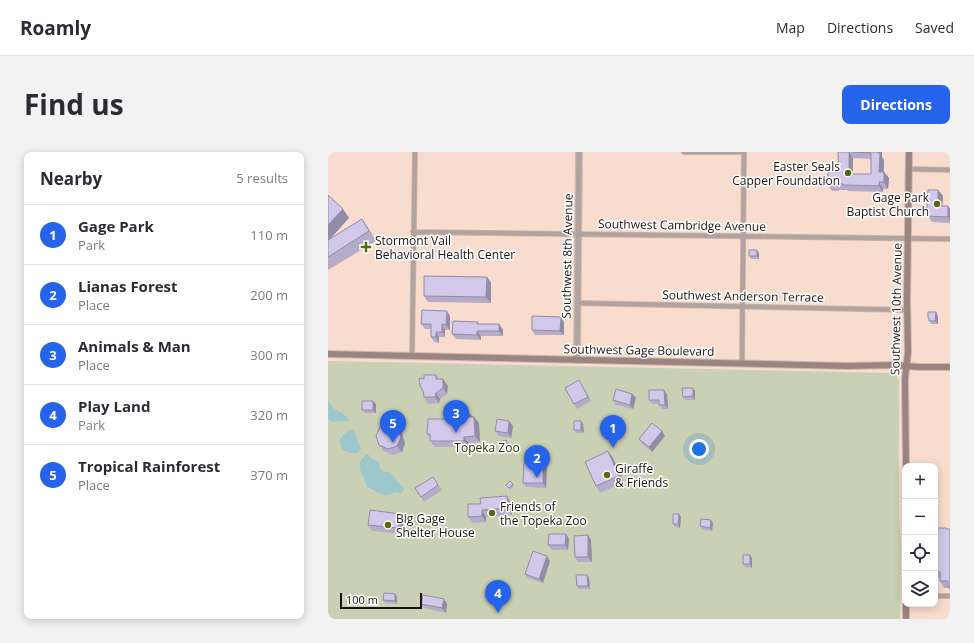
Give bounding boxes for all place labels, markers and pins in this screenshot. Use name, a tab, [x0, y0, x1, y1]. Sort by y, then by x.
place label: Easter Seals Capper Foundation	[732, 158, 840, 189]
marker: Easter Seals Capper Foundation	[843, 168, 853, 178]
place label: Gage Park Baptist Church	[847, 189, 930, 220]
marker: Gage Park Baptist Church	[932, 199, 942, 209]
place label: Stormont Vail Behavioral Health Center	[375, 232, 515, 263]
marker: Stormont Vail Behavioral Health Center	[360, 241, 372, 253]
pin: 3	[443, 400, 469, 433]
pin: 5	[380, 410, 406, 443]
pin: 1	[600, 415, 626, 448]
pin: 2	[524, 445, 550, 478]
place label: Giraffe & Friends	[615, 460, 668, 491]
marker: Giraffe & Friends	[602, 470, 612, 480]
place label: Friends of the Topeka Zoo	[500, 498, 587, 529]
marker: Friends of the Topeka Zoo	[487, 508, 497, 518]
place label: Big Gage Shelter House	[396, 510, 475, 541]
marker: Big Gage Shelter House	[383, 520, 393, 530]
pin: 4	[485, 580, 511, 613]

